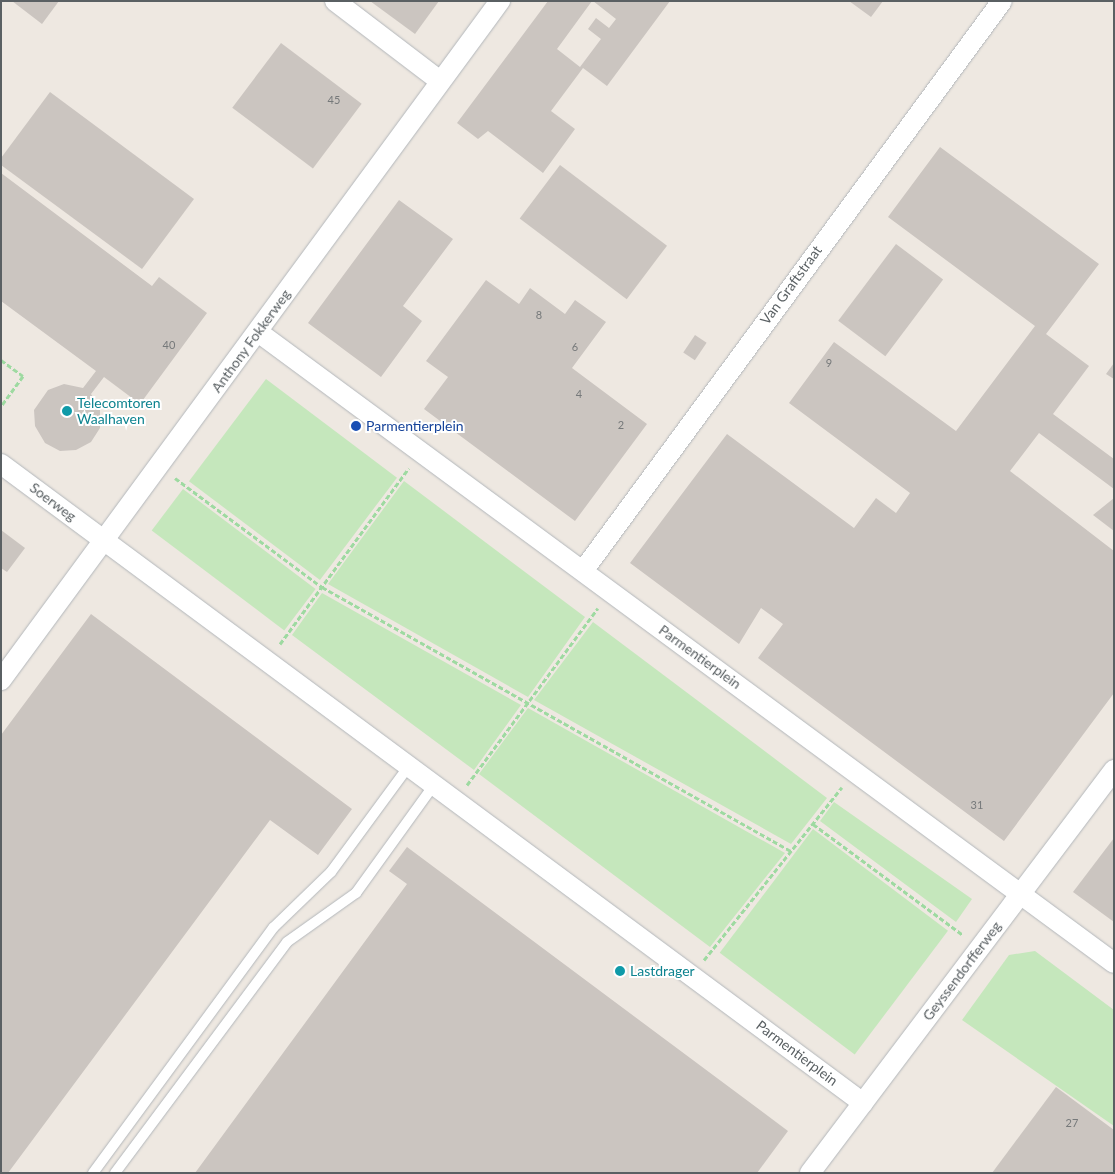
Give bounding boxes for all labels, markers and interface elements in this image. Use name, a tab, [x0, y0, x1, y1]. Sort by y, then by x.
house number: 45	[328, 93, 340, 107]
street label: Van Graftstraat	[757, 242, 825, 328]
street label: Anthony Fokkerweg	[208, 286, 294, 396]
house number: 8	[536, 308, 542, 322]
house number: 40	[163, 338, 175, 352]
house number: 6	[572, 340, 578, 354]
house number: 9	[826, 356, 832, 370]
house number: 4	[576, 387, 582, 401]
place label: Telecomtoren Waalhaven	[77, 395, 160, 428]
marker: Telecomtoren Waalhaven	[61, 405, 73, 417]
place label: Parmentierplein	[366, 418, 464, 434]
house number: 2	[618, 418, 624, 432]
marker: Parmentierplein	[350, 420, 362, 432]
street label: Soerweg	[27, 479, 79, 525]
street label: Parmentierplein	[656, 621, 744, 693]
house number: 31	[971, 798, 983, 812]
street label: Geyssendorfferweg	[919, 918, 1005, 1024]
place label: Lastdrager	[630, 963, 695, 979]
marker: Lastdrager	[614, 965, 626, 977]
street label: Parmentierplein	[753, 1017, 841, 1089]
house number: 27	[1066, 1116, 1078, 1130]

